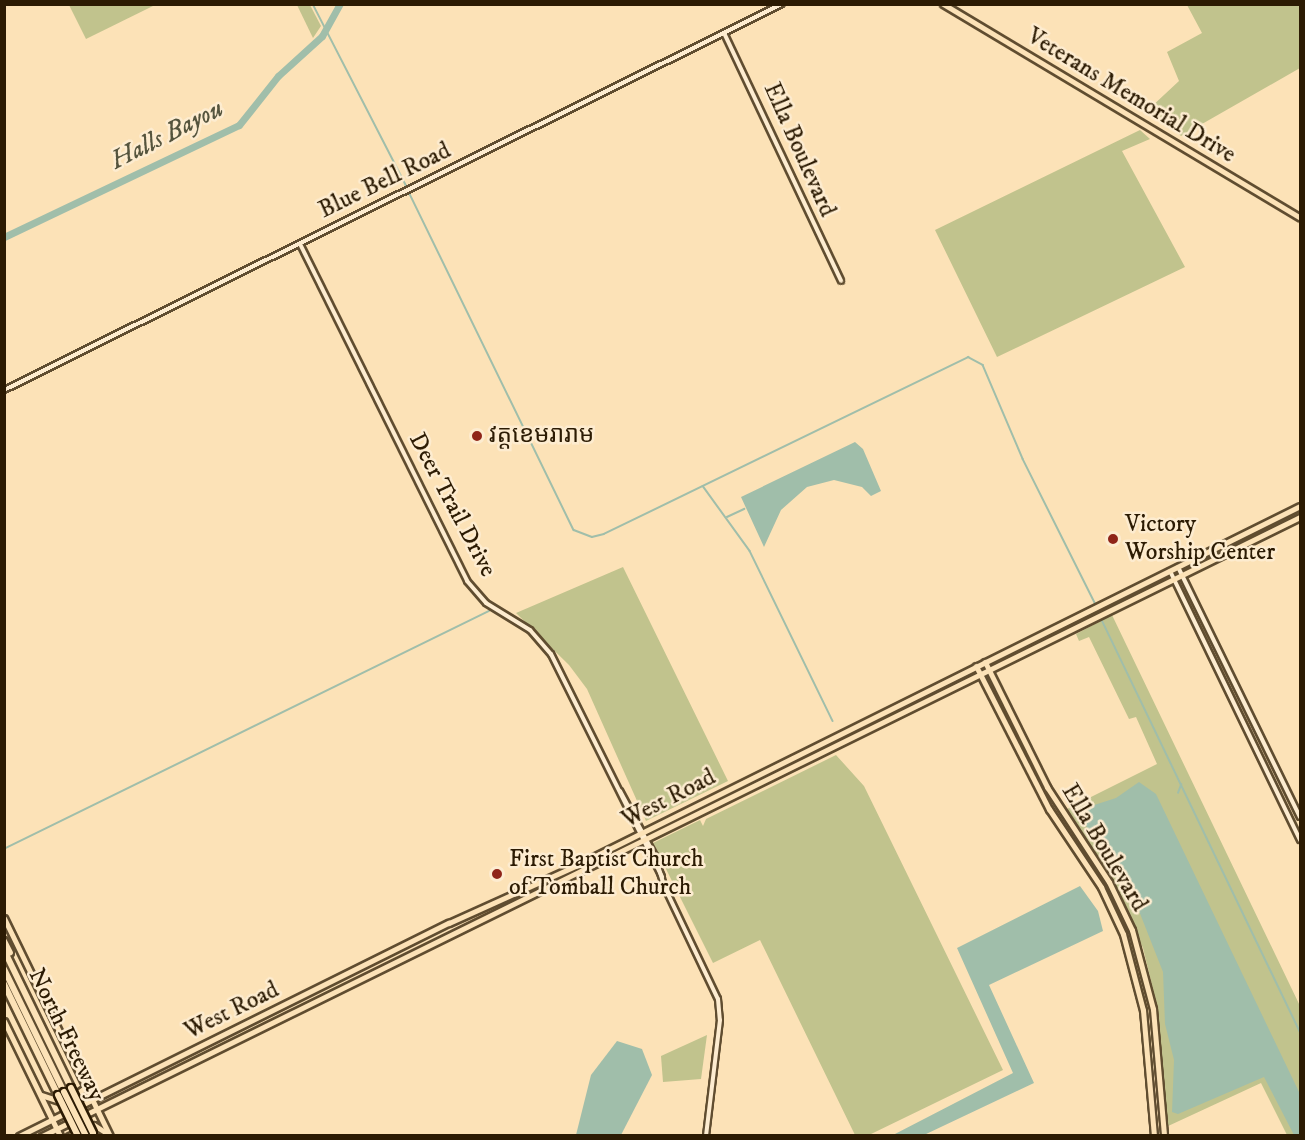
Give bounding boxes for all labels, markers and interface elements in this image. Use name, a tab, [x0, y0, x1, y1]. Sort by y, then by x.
street label: Veterans Memorial Drive	[1021, 22, 1241, 170]
street label: Ella Boulevard	[757, 78, 841, 222]
water label: Halls Bayou	[105, 93, 229, 177]
street label: Blue Bell Road	[314, 137, 456, 225]
place label: វត្តខេមរារាម	[489, 422, 594, 450]
street label: Deer Trail Drive	[402, 428, 502, 582]
marker: វត្តខេមរារាម	[470, 429, 484, 443]
place label: Victory Worship Center	[1125, 511, 1275, 567]
marker: Victory Worship Center	[1106, 532, 1120, 546]
street label: West Road	[617, 763, 721, 835]
street label: Ella Boulevard	[1055, 779, 1153, 917]
place label: First Baptist Church of Tomball Church	[509, 846, 704, 902]
marker: First Baptist Church of Tomball Church	[490, 867, 504, 881]
street label: North Freeway	[21, 964, 111, 1106]
street label: West Road	[180, 976, 284, 1046]

